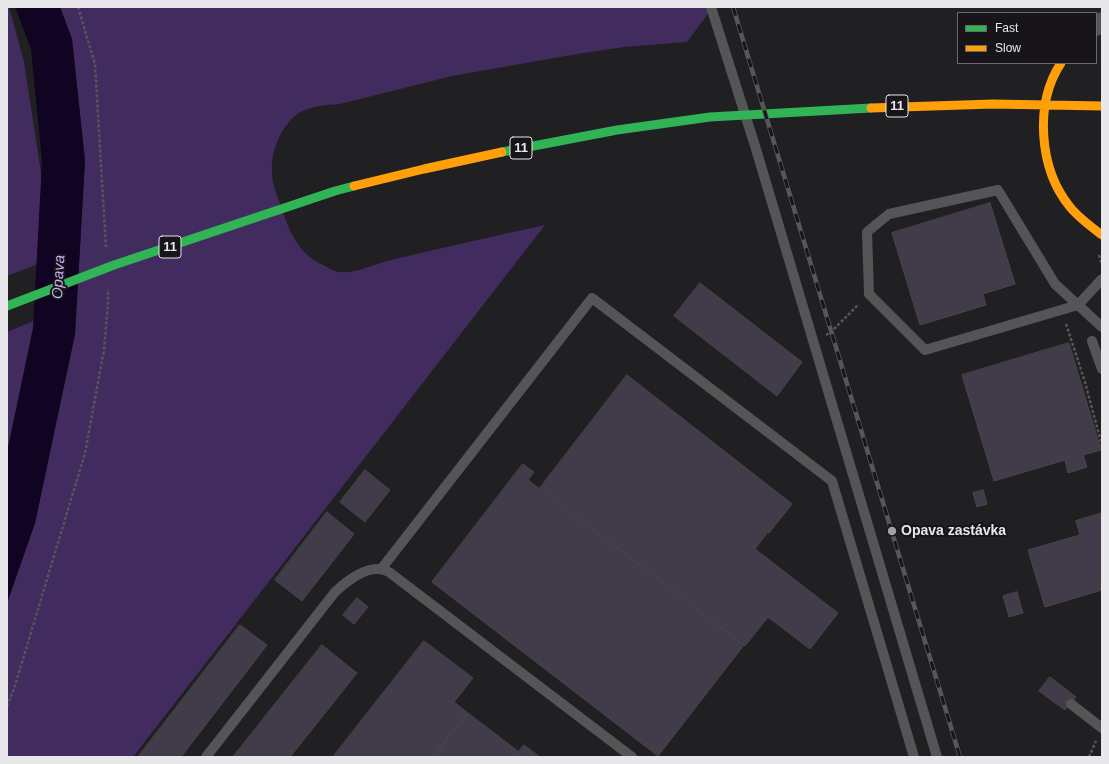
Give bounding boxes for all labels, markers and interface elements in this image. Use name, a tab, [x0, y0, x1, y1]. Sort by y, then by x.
legend	[957, 12, 1097, 64]
text: Fast	[995, 21, 1018, 35]
text: Slow	[995, 41, 1021, 55]
road number: 11	[886, 95, 908, 117]
road number: 11	[510, 137, 532, 159]
road number: 11	[159, 236, 181, 258]
water label: Opava	[49, 254, 69, 300]
place label: Opava zastávka	[901, 523, 1006, 539]
marker: Opava zastávka	[886, 525, 898, 537]

